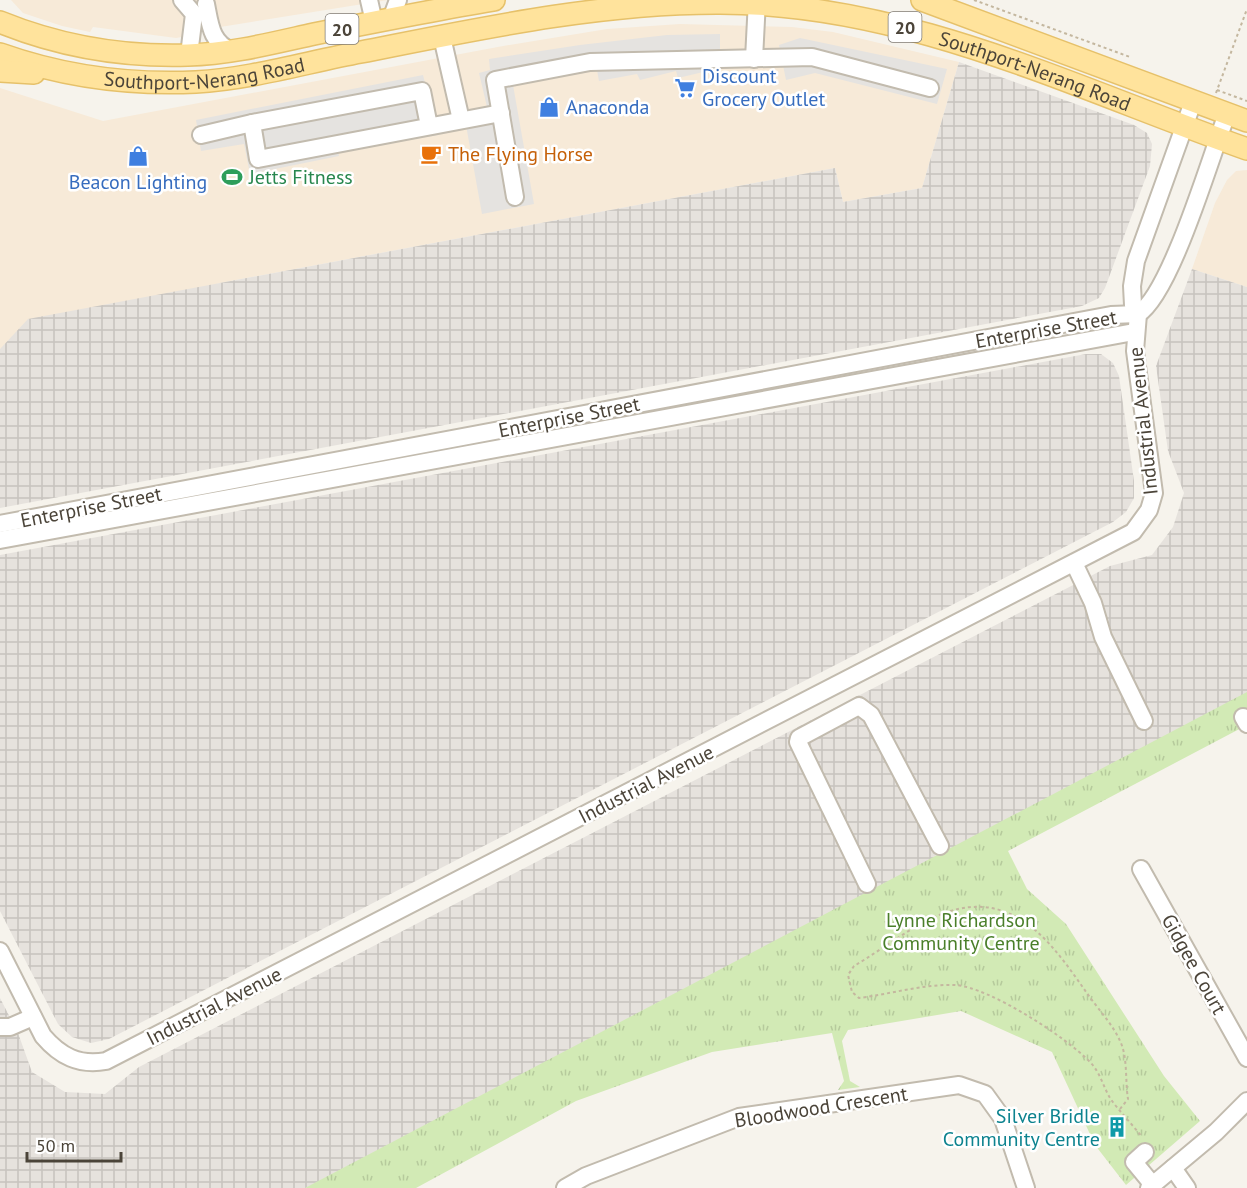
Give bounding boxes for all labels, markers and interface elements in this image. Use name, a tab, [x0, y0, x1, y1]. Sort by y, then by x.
road number: 20	[888, 12, 922, 42]
road number: 20	[326, 14, 358, 44]
street label: Southport-Nerang Road	[936, 25, 1135, 117]
street label: Southport-Nerang Road	[103, 51, 307, 96]
place label: Discount Grocery Outlet	[702, 63, 825, 112]
supermarket icon: Discount Grocery Outlet	[673, 76, 697, 100]
place label: Anaconda	[566, 94, 649, 120]
shop icon: Anaconda	[537, 95, 561, 119]
place label: The Flying Horse	[448, 141, 593, 167]
cafe icon: The Flying Horse	[419, 142, 443, 166]
shop icon: Beacon Lighting	[126, 144, 150, 168]
place label: Jetts Fitness	[248, 164, 353, 190]
sports icon: Jetts Fitness	[220, 165, 244, 189]
place label: Beacon Lighting	[69, 169, 207, 195]
street label: Enterprise Street	[973, 304, 1119, 354]
street label: Industrial Avenue	[1122, 346, 1164, 496]
street label: Enterprise Street	[496, 391, 642, 443]
street label: Enterprise Street	[18, 481, 164, 533]
street label: Industrial Avenue	[574, 739, 718, 829]
park label: Lynne Richardson Community Centre	[882, 907, 1040, 956]
street label: Gidgee Court	[1156, 909, 1232, 1019]
street label: Industrial Avenue	[142, 961, 286, 1051]
street label: Bloodwood Crescent	[733, 1080, 909, 1133]
place label: Silver Bridle Community Centre	[943, 1103, 1100, 1152]
building icon: Silver Bridle Community Centre	[1105, 1115, 1129, 1139]
scale bar	[27, 1125, 122, 1163]
text: 50 m	[36, 1134, 75, 1157]

